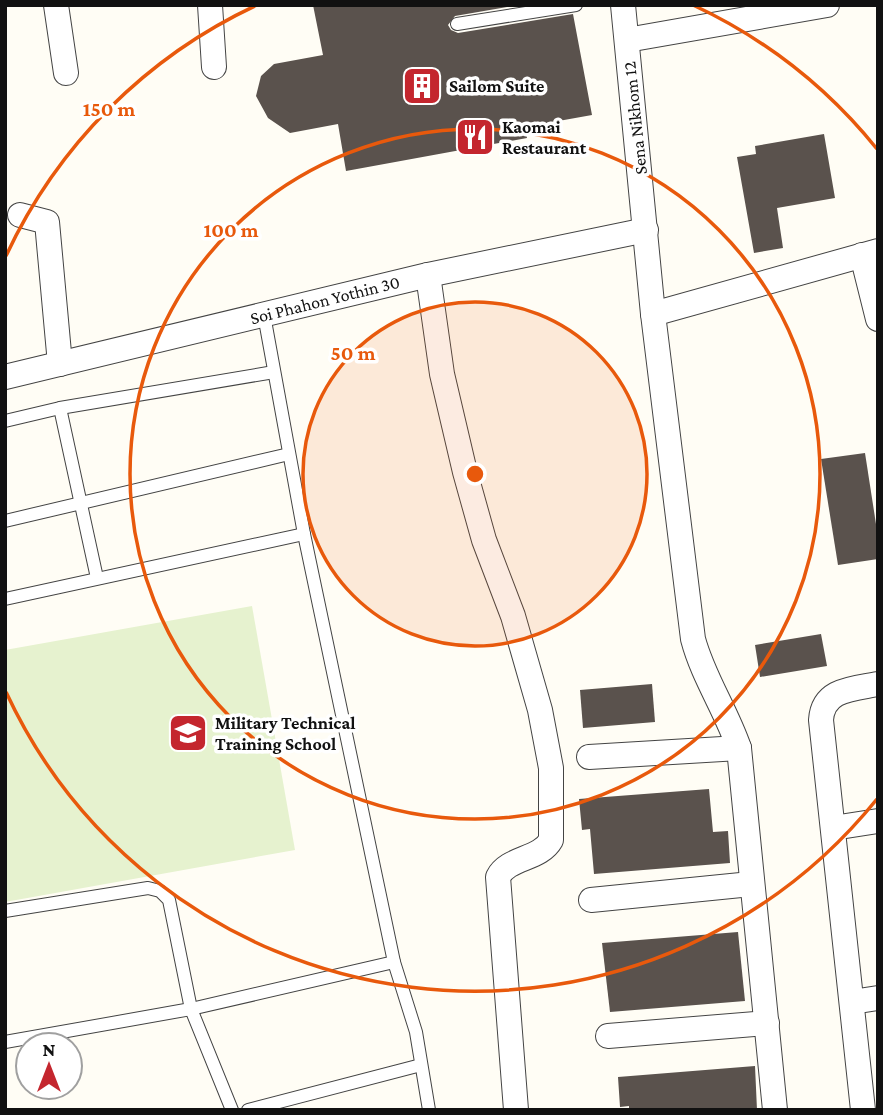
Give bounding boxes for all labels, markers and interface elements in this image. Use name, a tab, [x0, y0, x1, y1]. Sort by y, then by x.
street label: Sena Nikhom 12	[619, 60, 651, 176]
building icon: Sailom Suite	[401, 65, 443, 107]
place label: Sailom Suite	[449, 76, 544, 96]
text: 150 m	[83, 97, 136, 121]
restaurant icon: Kaomai Restaurant	[454, 116, 496, 158]
place label: Kaomai Restaurant	[502, 117, 587, 158]
text: 100 m	[203, 218, 259, 242]
street label: Soi Phahon Yothin 30	[248, 272, 402, 328]
text: 50 m	[331, 341, 376, 365]
centre of rings	[463, 462, 487, 486]
school or university icon: Military Technical Training School	[167, 712, 209, 754]
place label: Military Technical Training School	[215, 713, 355, 754]
north arrow	[14, 1031, 84, 1101]
text: N	[43, 1039, 56, 1060]

